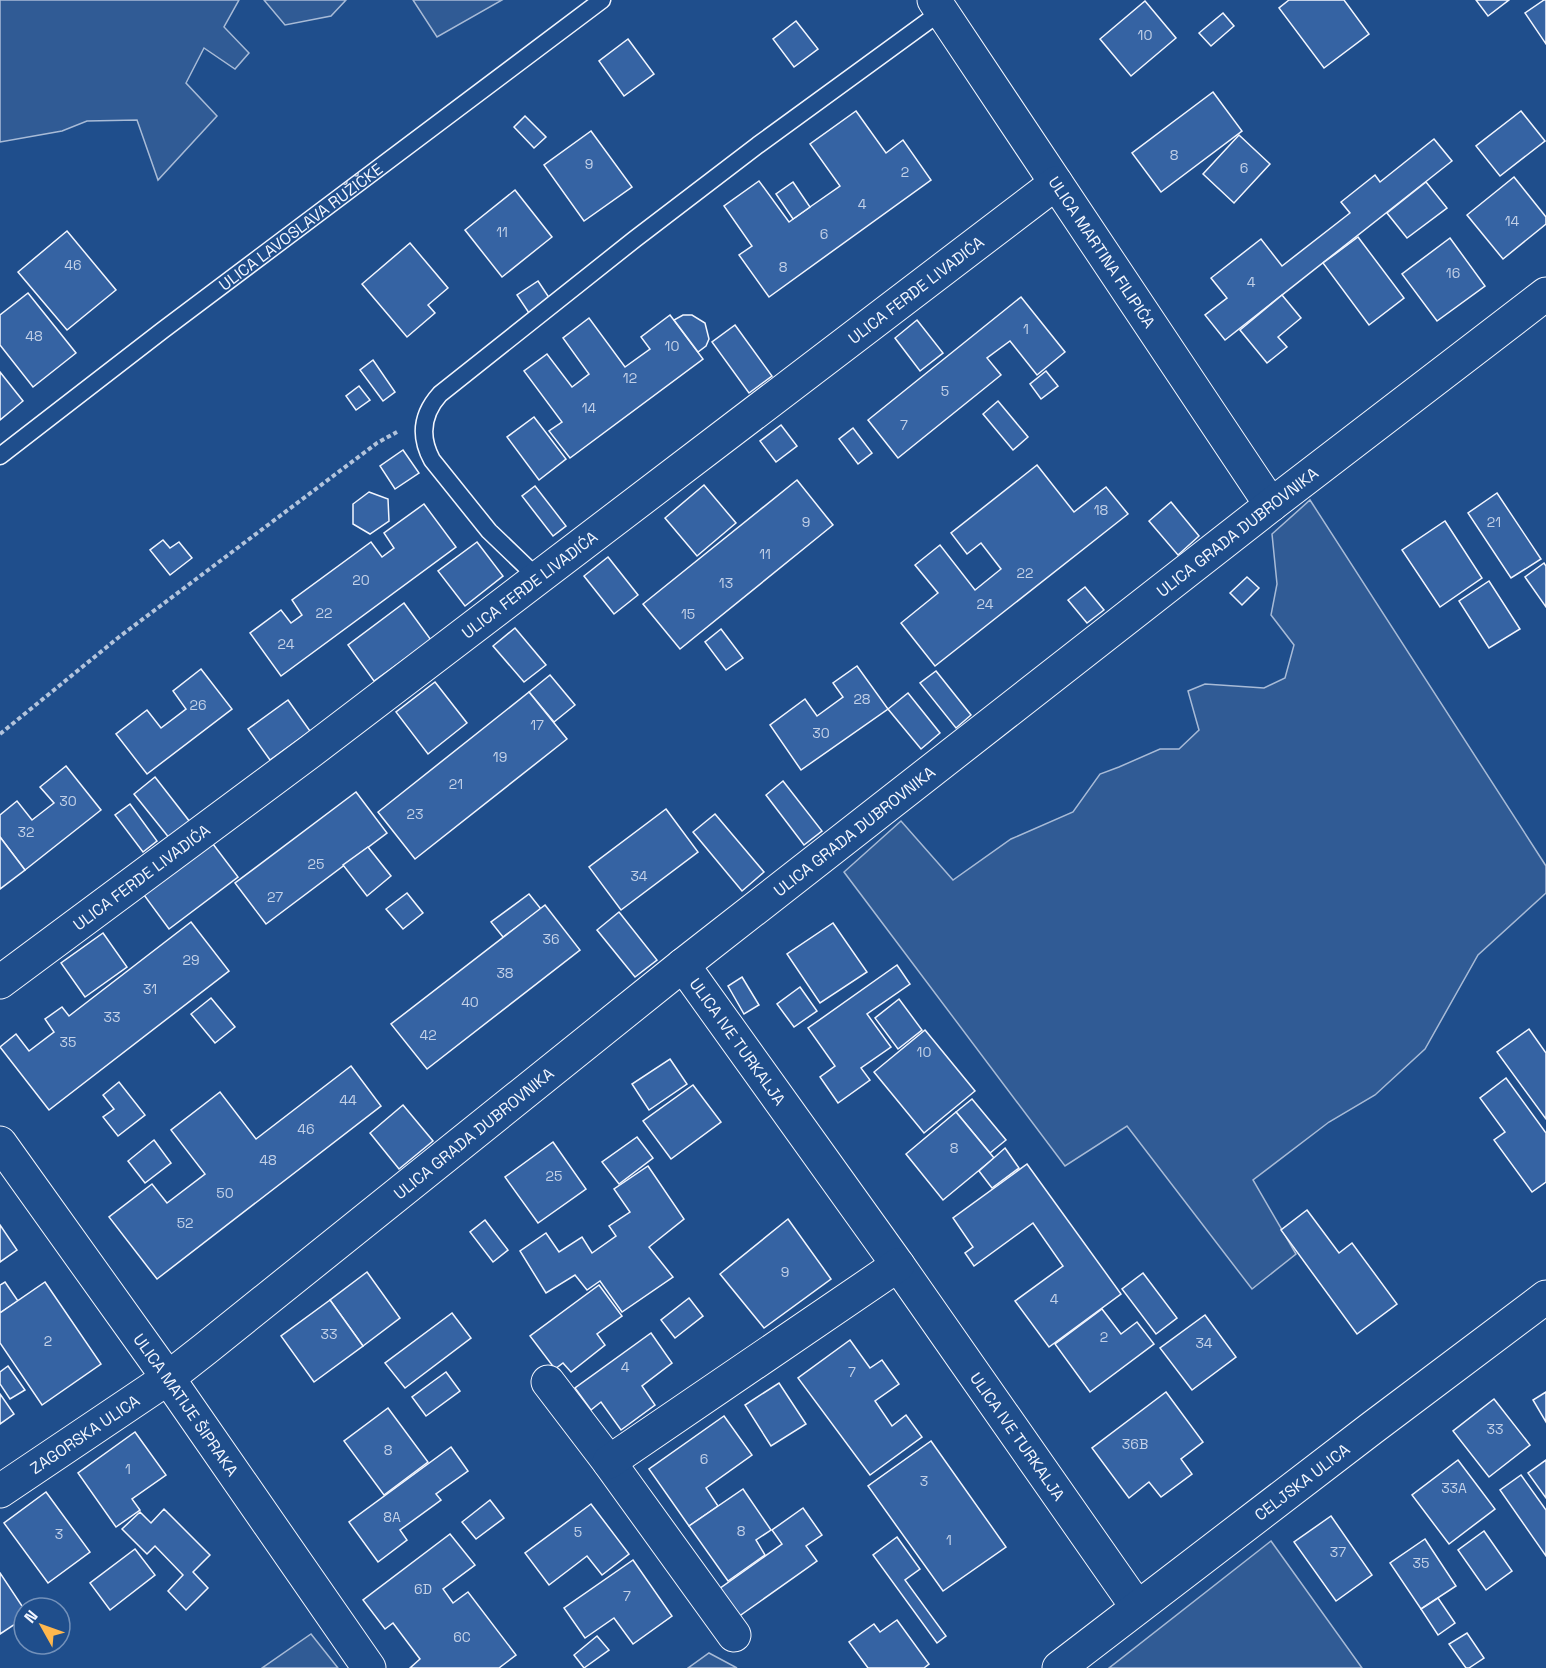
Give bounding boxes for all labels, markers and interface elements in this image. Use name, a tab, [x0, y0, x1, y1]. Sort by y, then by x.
house number: 10	[1138, 26, 1152, 44]
house number: 8	[1170, 146, 1179, 164]
house number: 9	[585, 155, 593, 173]
street label: ULICA LAVOSLAVA RUŽIČKE	[214, 158, 387, 295]
house number: 6	[1240, 159, 1248, 177]
house number: 2	[901, 163, 909, 181]
street label: ULICA MARTINA FILIPIĆA	[1044, 172, 1160, 332]
house number: 4	[858, 195, 867, 213]
house number: 14	[1505, 212, 1520, 230]
house number: 11	[496, 223, 508, 241]
house number: 6	[820, 225, 828, 243]
street label: ULICA FERDE LIVADIĆA	[844, 231, 988, 348]
house number: 46	[64, 256, 82, 274]
house number: 8	[779, 258, 788, 276]
house number: 16	[1446, 264, 1460, 282]
house number: 4	[1247, 273, 1256, 291]
house number: 1	[1023, 320, 1029, 338]
house number: 48	[25, 327, 43, 345]
house number: 10	[665, 337, 679, 355]
house number: 12	[623, 369, 637, 387]
house number: 5	[941, 382, 949, 400]
house number: 14	[582, 399, 597, 417]
house number: 7	[900, 416, 908, 434]
street label: ULICA GRADA DUBROVNIKA	[1152, 462, 1322, 601]
house number: 18	[1094, 501, 1109, 519]
house number: 9	[802, 513, 810, 531]
house number: 21	[1487, 513, 1501, 531]
street label: ULICA FERDE LIVADIĆA	[457, 526, 602, 643]
house number: 11	[759, 545, 771, 563]
house number: 22	[1017, 564, 1033, 582]
house number: 20	[352, 571, 370, 589]
house number: 13	[719, 574, 733, 592]
house number: 24	[977, 595, 994, 613]
house number: 22	[316, 604, 332, 622]
house number: 15	[681, 605, 695, 623]
house number: 24	[278, 635, 295, 653]
house number: 28	[853, 690, 871, 708]
house number: 26	[189, 696, 207, 714]
house number: 17	[530, 716, 544, 734]
house number: 30	[812, 724, 830, 742]
house number: 19	[493, 748, 507, 766]
street label: ULICA GRADA DUBROVNIKA	[769, 761, 939, 901]
house number: 21	[449, 775, 463, 793]
house number: 30	[59, 792, 77, 810]
house number: 23	[407, 805, 423, 823]
street label: ULICA FERDE LIVADIĆA	[69, 819, 214, 935]
house number: 32	[18, 823, 34, 841]
house number: 25	[308, 855, 324, 873]
house number: 34	[630, 867, 648, 885]
house number: 27	[267, 888, 283, 906]
house number: 36	[542, 930, 560, 948]
house number: 29	[183, 951, 199, 969]
house number: 38	[496, 964, 514, 982]
street label: ULICA IVE TURKALJA	[685, 974, 791, 1109]
house number: 31	[143, 980, 157, 998]
house number: 40	[461, 993, 479, 1011]
house number: 33	[104, 1008, 120, 1026]
house number: 42	[419, 1026, 437, 1044]
house number: 35	[60, 1033, 76, 1051]
house number: 10	[917, 1043, 931, 1061]
street label: ULICA GRADA DUBROVNIKA	[389, 1063, 558, 1204]
house number: 44	[339, 1091, 357, 1109]
house number: 46	[297, 1120, 315, 1138]
house number: 8	[950, 1139, 959, 1157]
house number: 48	[259, 1151, 277, 1169]
house number: 25	[546, 1167, 562, 1185]
house number: 50	[216, 1184, 234, 1202]
house number: 52	[177, 1214, 193, 1232]
house number: 9	[781, 1263, 789, 1281]
house number: 4	[1050, 1290, 1059, 1308]
house number: 33	[321, 1325, 337, 1343]
house number: 2	[1100, 1328, 1108, 1346]
street label: ULICA MATIJE ŠIPRAKA	[129, 1329, 243, 1480]
house number: 2	[44, 1332, 52, 1350]
house number: 34	[1195, 1334, 1213, 1352]
house number: 4	[621, 1358, 630, 1376]
house number: 7	[848, 1363, 856, 1381]
street label: ULICA IVE TURKALJA	[966, 1368, 1070, 1505]
street label: ZAGORSKA ULICA	[26, 1390, 143, 1478]
house number: 33	[1487, 1420, 1503, 1438]
house number: 36B	[1122, 1435, 1148, 1453]
street label: CELJSKA ULICA	[1250, 1439, 1354, 1525]
house number: 8	[384, 1441, 393, 1459]
house number: 6	[700, 1450, 708, 1468]
house number: 1	[125, 1460, 131, 1478]
house number: 3	[920, 1472, 928, 1490]
house number: 33A	[1441, 1479, 1467, 1497]
house number: 8A	[383, 1508, 401, 1526]
house number: 8	[737, 1522, 746, 1540]
house number: 5	[574, 1523, 582, 1541]
house number: 3	[55, 1525, 63, 1543]
house number: 1	[946, 1531, 952, 1549]
house number: 37	[1330, 1543, 1346, 1561]
house number: 35	[1413, 1554, 1429, 1572]
house number: 6D	[414, 1580, 432, 1598]
house number: 7	[623, 1587, 631, 1605]
north arrow	[12, 1596, 72, 1656]
text: N	[19, 1606, 42, 1628]
house number: 6C	[453, 1628, 471, 1646]

